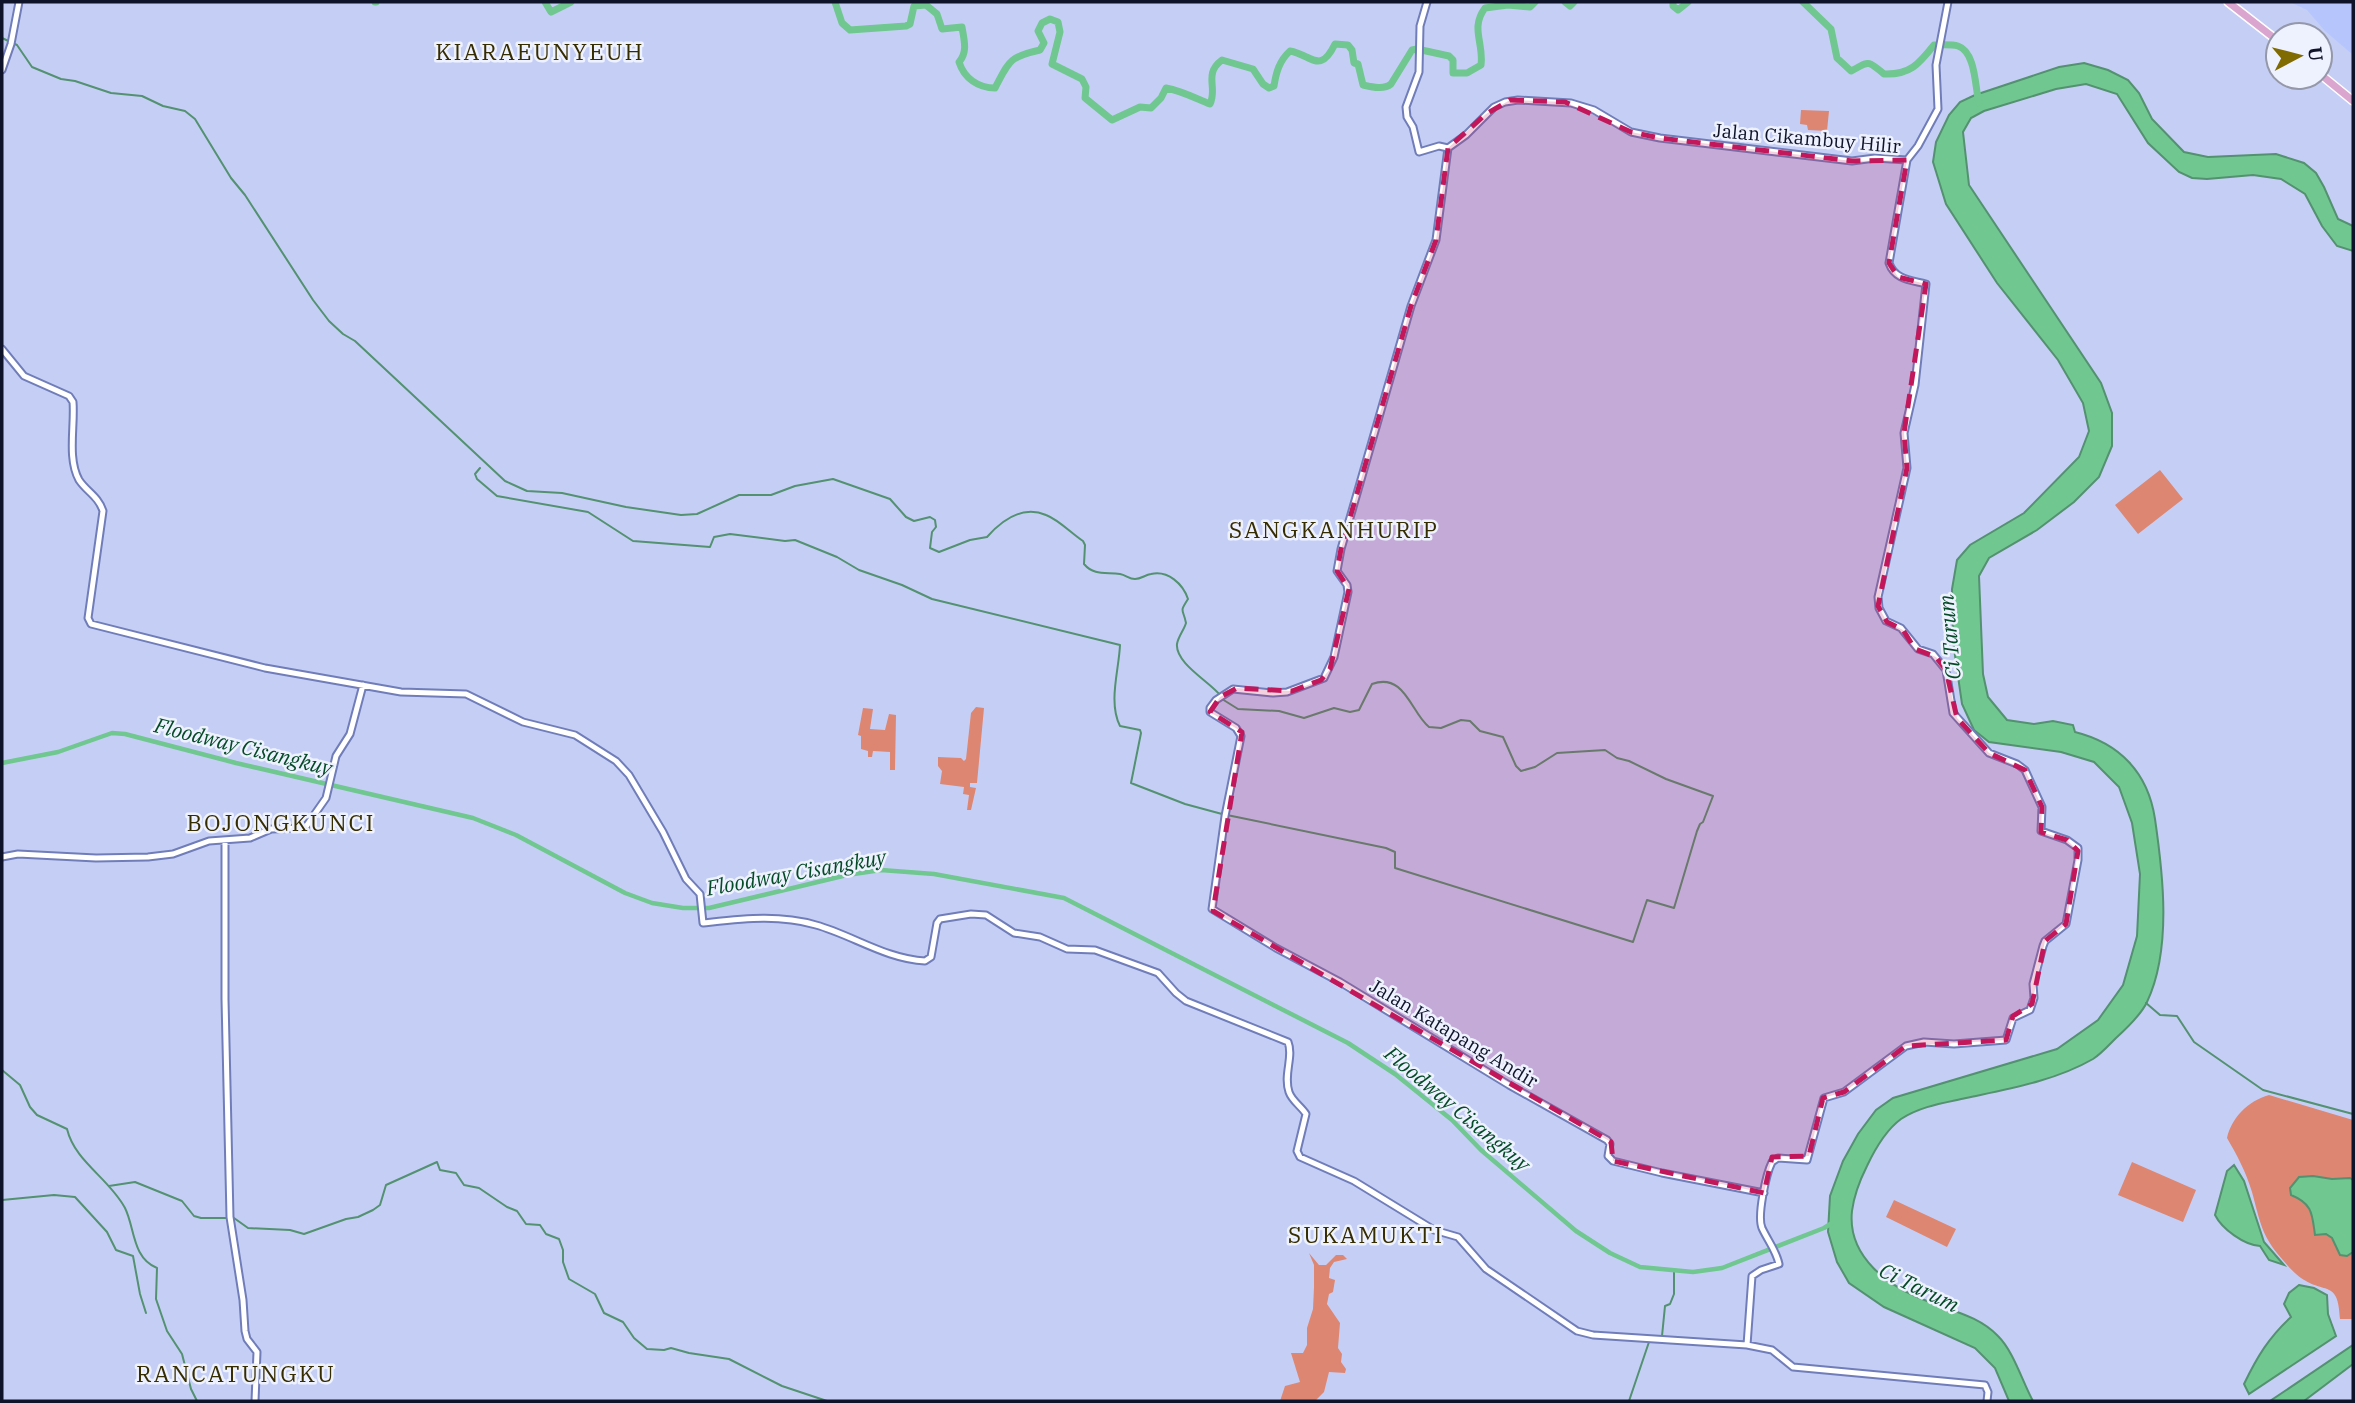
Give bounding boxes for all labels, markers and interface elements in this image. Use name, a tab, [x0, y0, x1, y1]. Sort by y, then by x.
north arrow	[2264, 21, 2334, 91]
district label: KIARAEUNYEUH	[435, 36, 645, 66]
text: U	[2303, 45, 2329, 63]
street label: Jalan Cikambuy Hilir	[1712, 118, 1902, 158]
district label: SANGKANHURIP	[1229, 514, 1439, 544]
water label: Ci Tarum	[1931, 593, 1967, 681]
water label: Floodway Cisangkuy	[151, 710, 337, 782]
district label: BOJONGKUNCI	[187, 807, 375, 837]
water label: Floodway Cisangkuy	[703, 842, 890, 902]
street label: Jalan Katapang Andir	[1365, 973, 1543, 1093]
water label: Floodway Cisangkuy	[1378, 1039, 1538, 1179]
district label: SUKAMUKTI	[1288, 1219, 1444, 1249]
water label: Ci Tarum	[1875, 1256, 1964, 1319]
district label: RANCATUNGKU	[136, 1358, 336, 1388]

